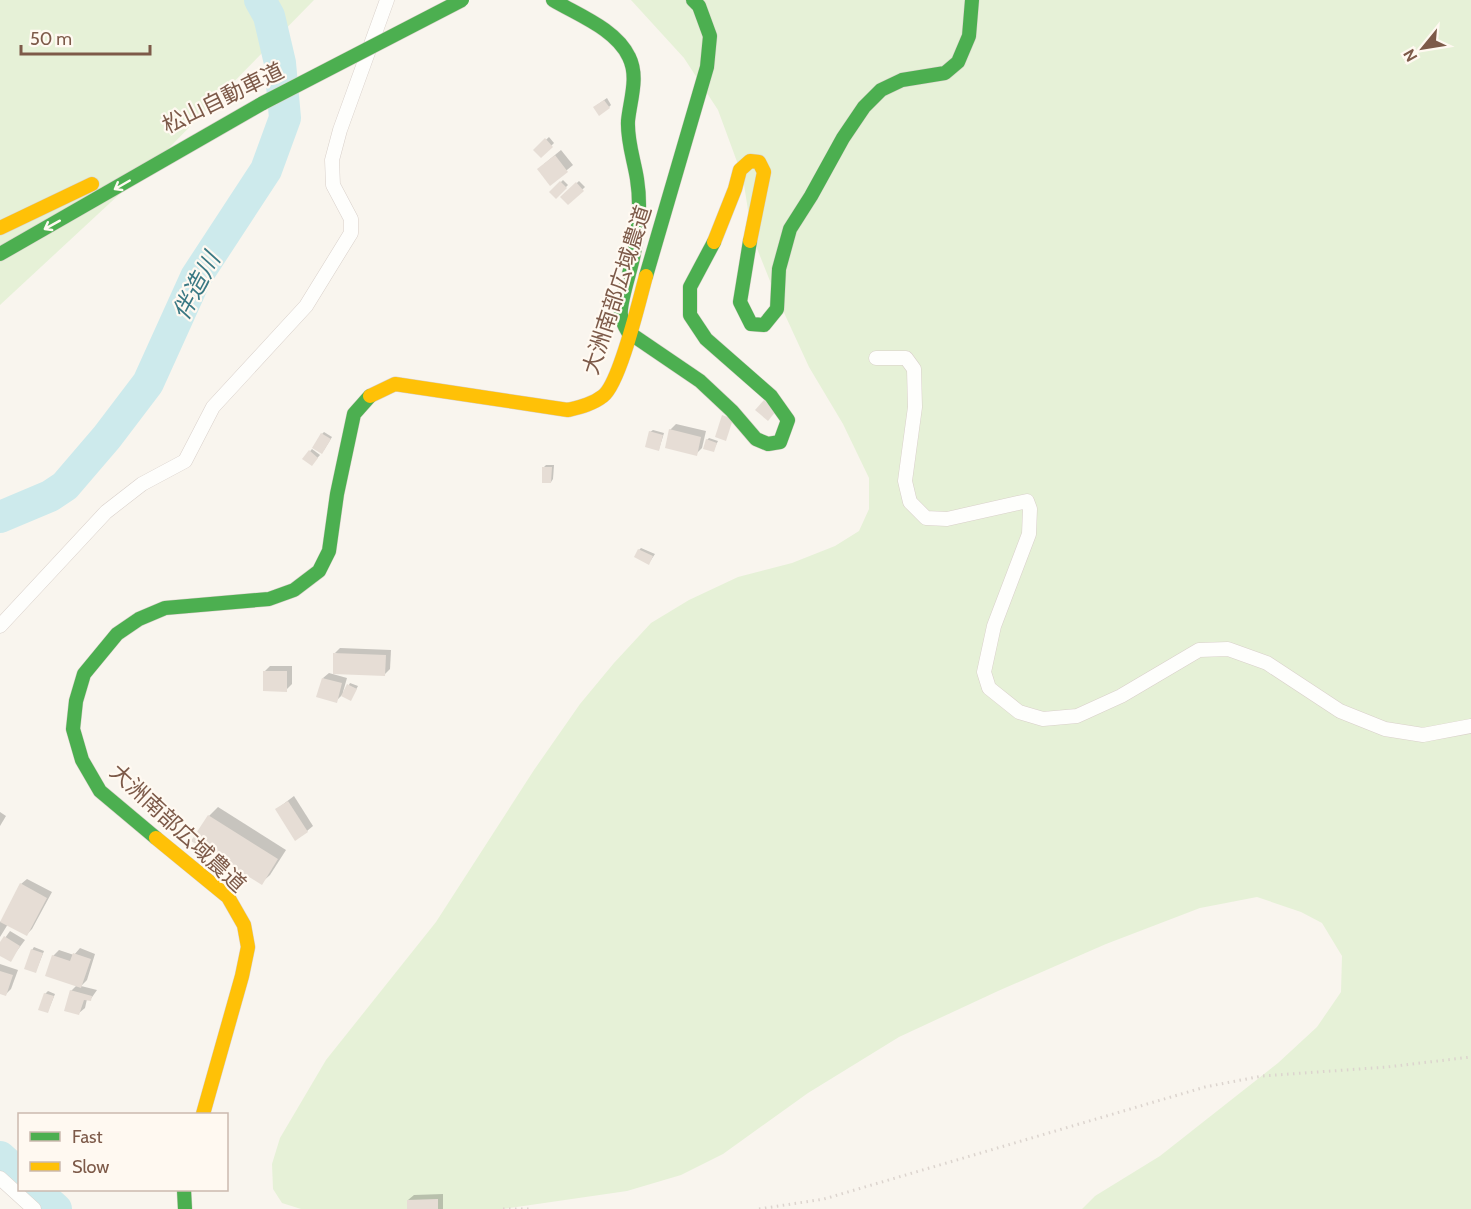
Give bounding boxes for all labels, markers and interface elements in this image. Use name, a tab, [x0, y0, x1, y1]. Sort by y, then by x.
scale bar	[21, 18, 150, 56]
north arrow	[1393, 18, 1453, 78]
text: 50 m	[30, 28, 72, 50]
text: N	[1399, 46, 1421, 65]
street label: 松山自動車道	[158, 57, 288, 139]
one-way arrow	[114, 179, 131, 191]
street label: 大洲南部広域農道	[577, 202, 657, 378]
one-way arrow	[44, 219, 61, 231]
water label: 伴造川	[166, 245, 227, 325]
street label: 大洲南部広域農道	[104, 758, 252, 898]
legend	[18, 1113, 228, 1191]
text: Fast	[72, 1126, 103, 1148]
text: Slow	[72, 1156, 109, 1178]

